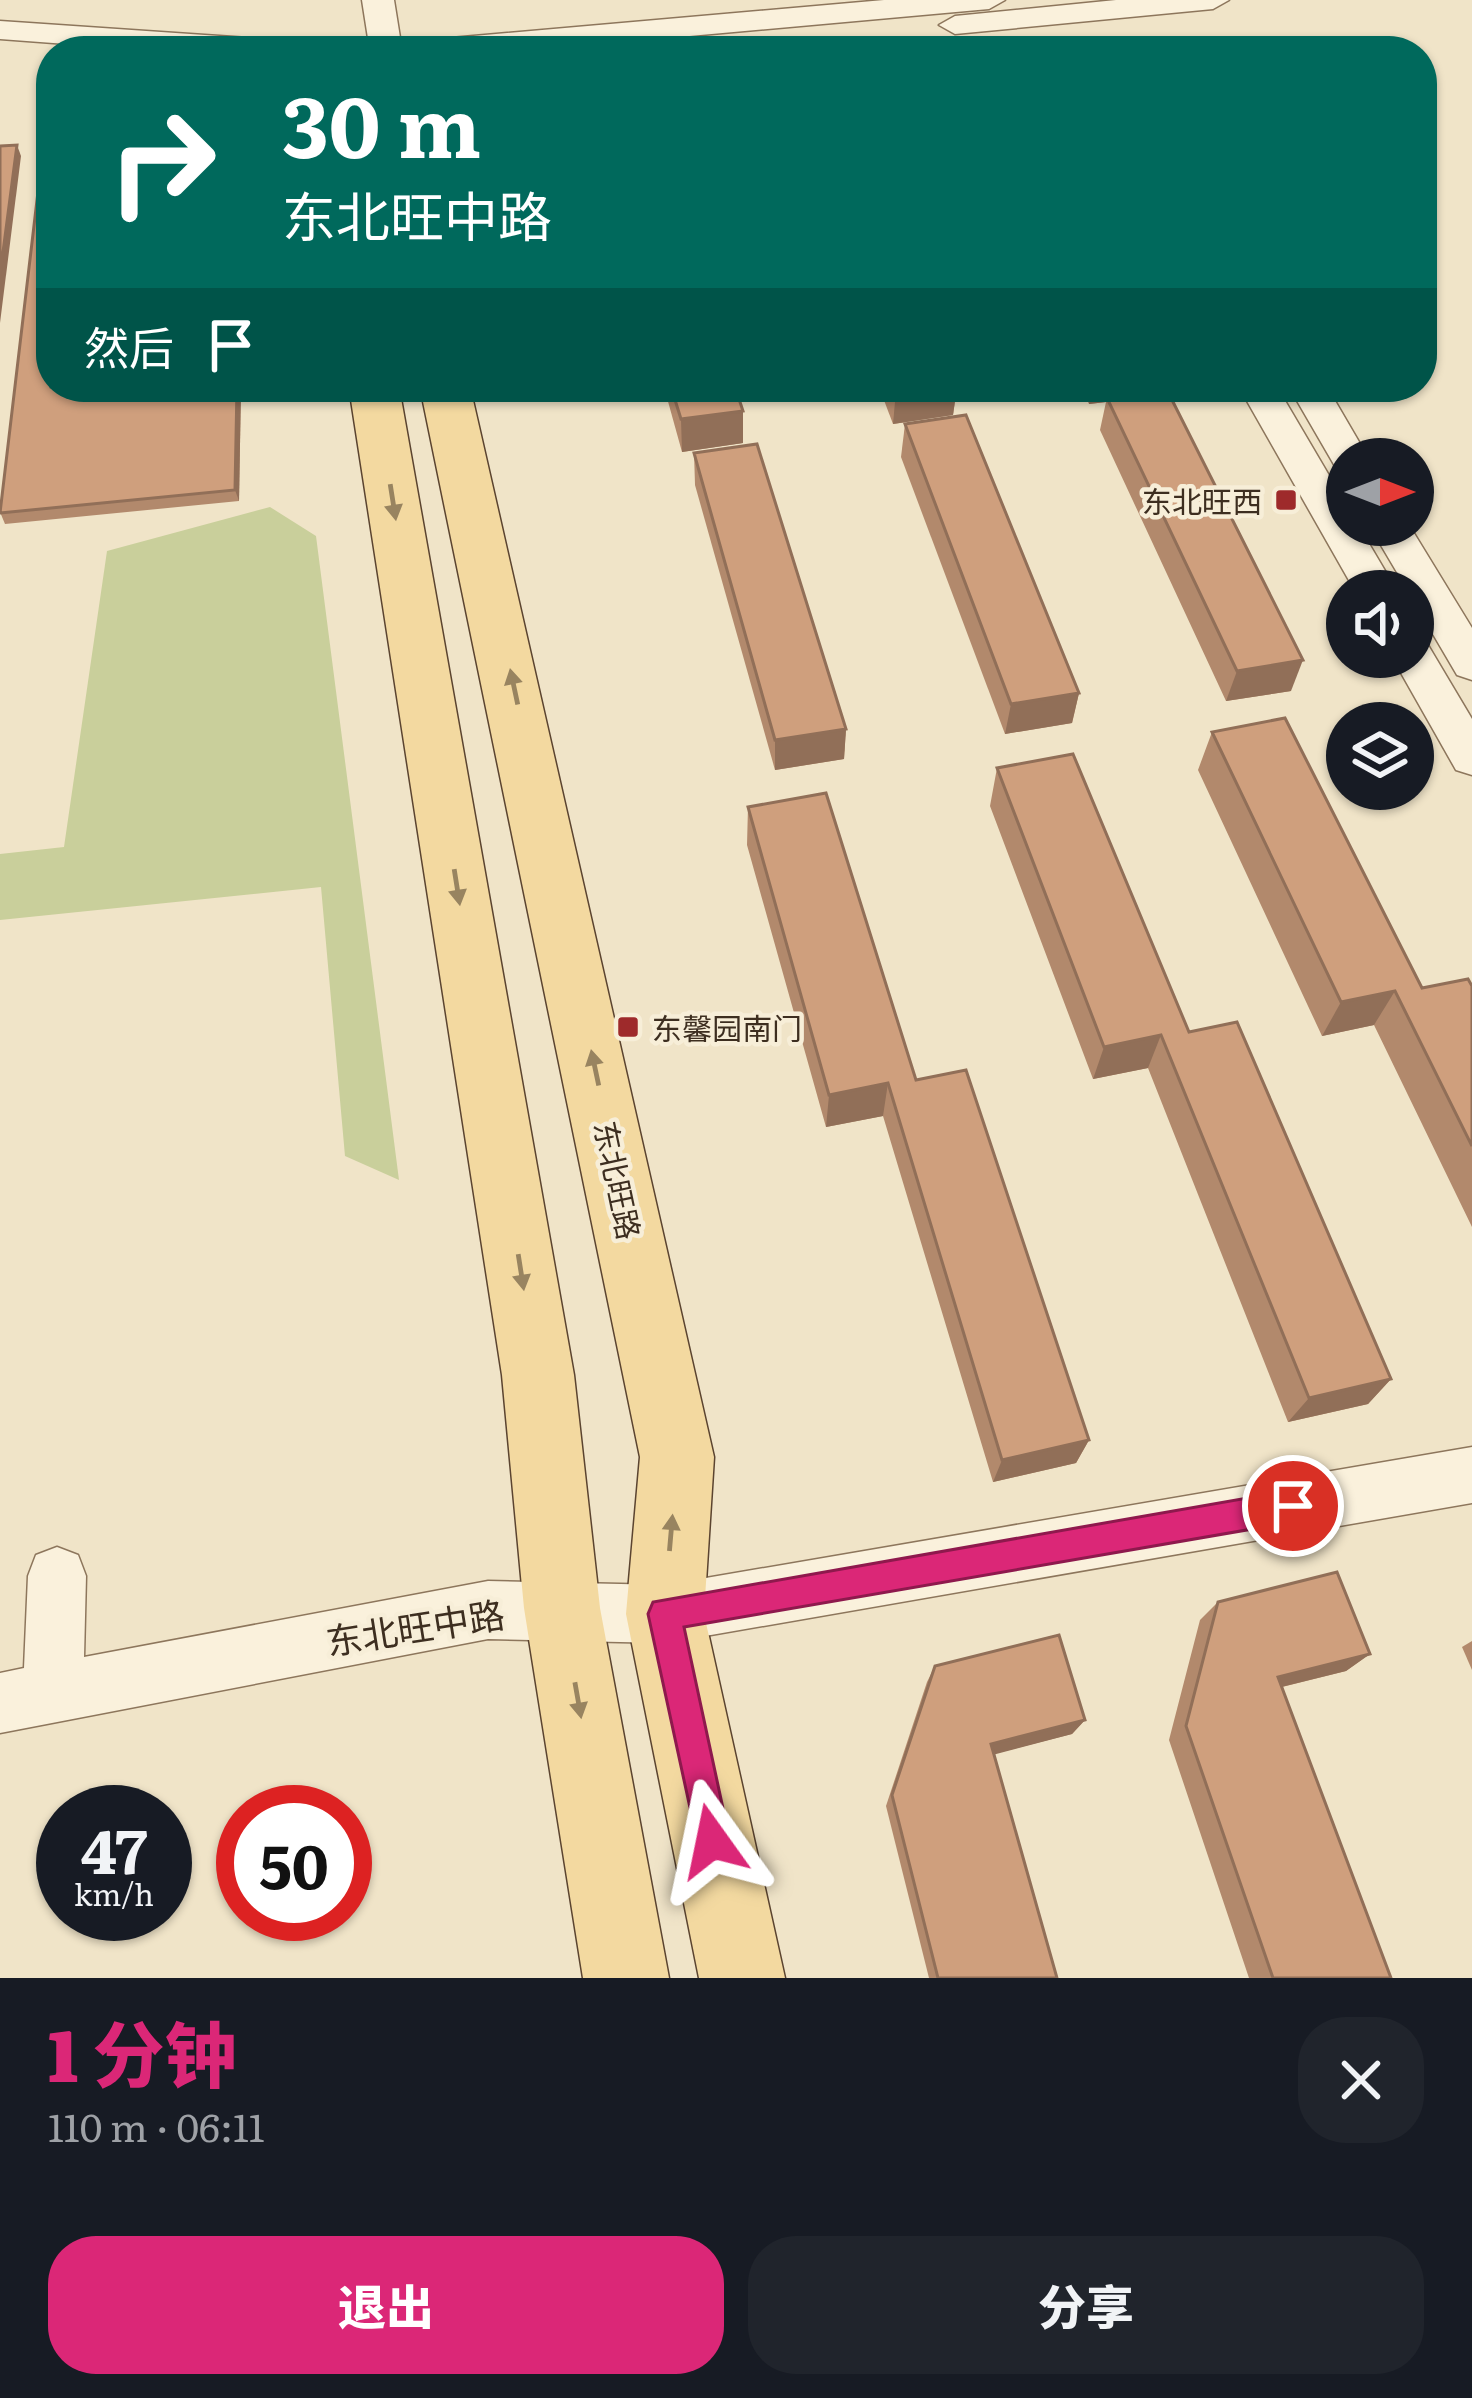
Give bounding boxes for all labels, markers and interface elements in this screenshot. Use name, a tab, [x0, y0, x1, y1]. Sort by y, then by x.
text: 30 m	[282, 59, 481, 184]
icon: right	[84, 84, 240, 240]
text: 东北旺中路	[282, 173, 552, 254]
text: 然后	[84, 312, 174, 379]
icon: arrive	[198, 312, 264, 378]
north arrow	[1326, 438, 1434, 546]
map controls	[1326, 438, 1434, 810]
place label: 东北旺西	[1142, 478, 1262, 522]
one-way arrow	[385, 484, 403, 522]
marker: 东北旺西	[1273, 487, 1299, 513]
button: sound	[1326, 570, 1434, 678]
one-way arrow	[503, 667, 522, 705]
button: layers	[1326, 702, 1434, 810]
one-way arrow	[448, 869, 467, 906]
place label: 东馨园南门	[652, 1005, 802, 1049]
marker: 东馨园南门	[615, 1014, 641, 1040]
one-way arrow	[584, 1049, 603, 1087]
street label: 东北旺路	[585, 1117, 653, 1243]
one-way arrow	[511, 1254, 530, 1291]
pin	[1242, 1455, 1344, 1557]
icon: arrive	[1260, 1473, 1326, 1539]
one-way arrow	[662, 1514, 681, 1551]
street label: 东北旺中路	[322, 1586, 508, 1666]
one-way arrow	[569, 1682, 588, 1719]
position arrow	[649, 1778, 775, 1904]
speed limit sign: 50	[216, 1785, 372, 1941]
text: 47	[81, 1803, 147, 1892]
text: km/h	[74, 1871, 154, 1915]
text: 1 分钟	[48, 1997, 237, 2104]
button: close	[1298, 2017, 1424, 2143]
text: 110 m · 06:11	[48, 2096, 265, 2154]
button: 退出	[48, 2236, 724, 2374]
button: 分享	[748, 2236, 1424, 2374]

